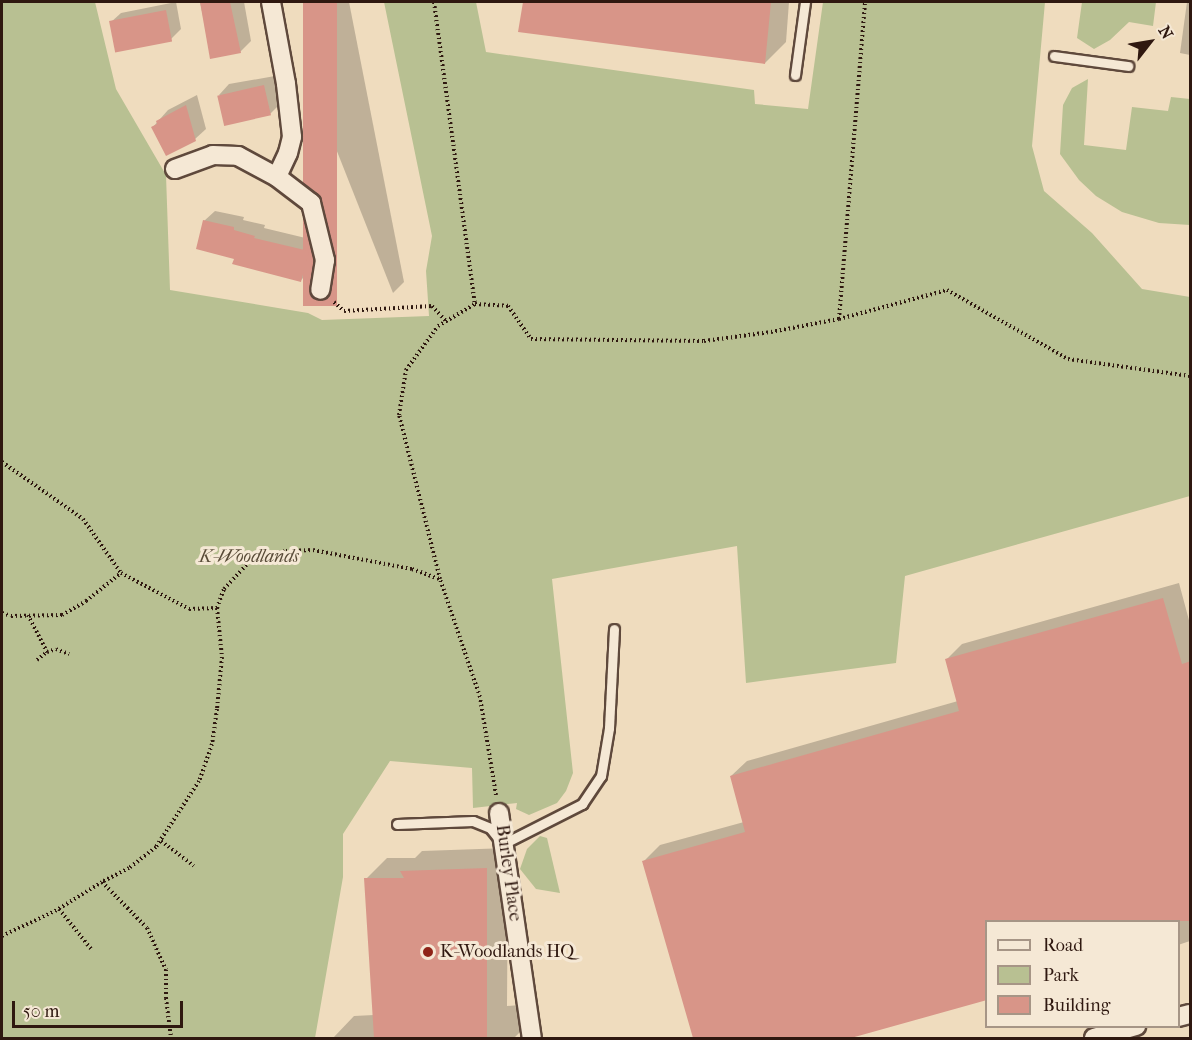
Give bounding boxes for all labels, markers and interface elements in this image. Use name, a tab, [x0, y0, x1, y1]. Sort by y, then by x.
north arrow	[1120, 12, 1180, 72]
text: N	[1155, 22, 1177, 43]
park label: K-Woodlands	[199, 546, 299, 568]
street label: Burley Place	[491, 823, 525, 923]
legend	[985, 920, 1180, 1028]
text: Road	[1043, 935, 1083, 956]
place label: K-Woodlands HQ	[440, 941, 574, 963]
marker: K-Woodlands HQ	[421, 945, 435, 959]
text: Park	[1043, 965, 1079, 986]
scale bar	[15, 989, 186, 1027]
text: Building	[1043, 995, 1110, 1016]
text: 50 m	[23, 1001, 59, 1022]

